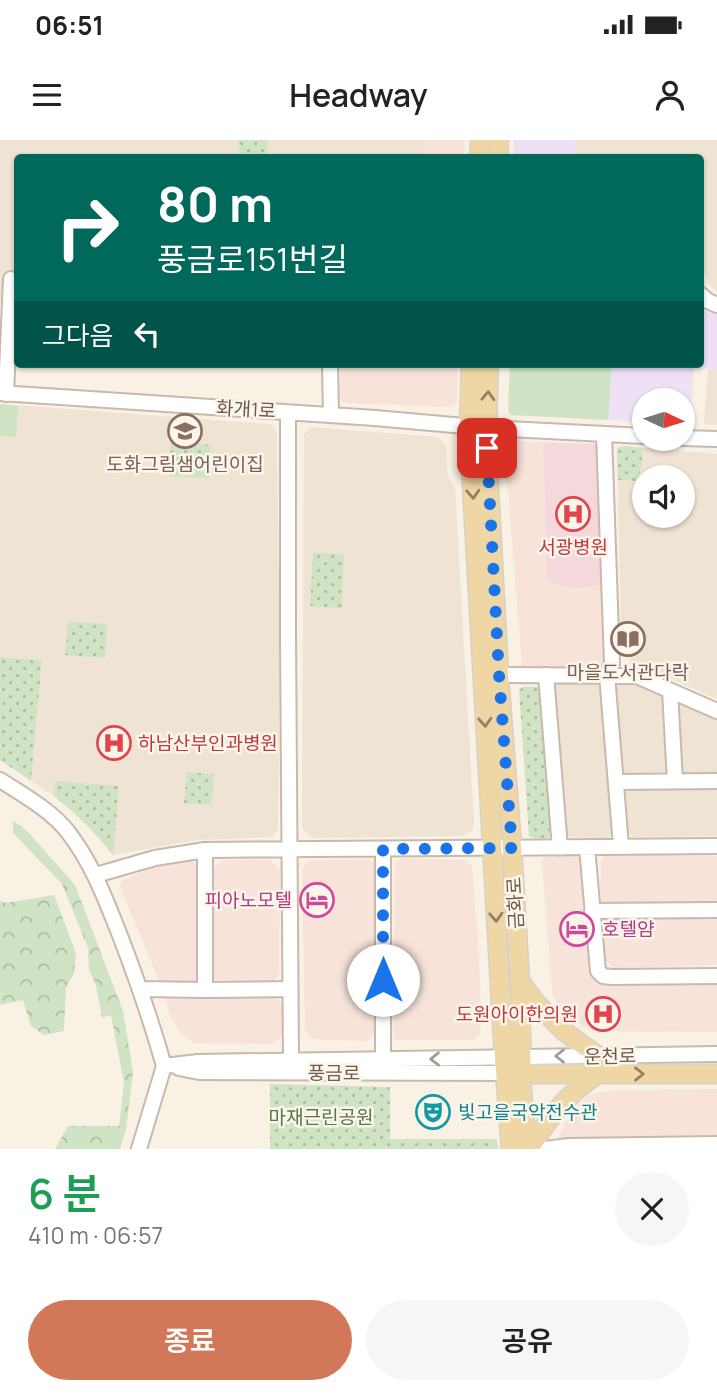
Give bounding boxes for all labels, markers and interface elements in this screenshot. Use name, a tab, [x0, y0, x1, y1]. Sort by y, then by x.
text: 06:51	[35, 7, 104, 43]
text: Headway	[289, 73, 428, 117]
icon: menu	[28, 76, 66, 114]
icon: person	[651, 76, 689, 114]
text: 80 m	[157, 170, 273, 237]
icon: right	[42, 182, 133, 273]
text: 풍금로151번길	[157, 237, 348, 281]
icon: left	[128, 315, 166, 353]
text: 그다음	[42, 317, 114, 353]
north arrow	[632, 388, 695, 452]
map controls	[632, 388, 695, 528]
one-way arrow	[480, 390, 495, 401]
street label: 화개1로	[215, 394, 277, 424]
school or university icon: 도화그림샘어린이집	[166, 412, 204, 450]
pin	[457, 418, 517, 478]
icon: arrive	[468, 429, 506, 467]
place label: 도화그림샘어린이집	[106, 451, 264, 477]
button: sound	[632, 465, 695, 528]
one-way arrow	[465, 489, 480, 500]
hospital icon: 서광병원	[554, 495, 592, 533]
place label: 서광병원	[538, 534, 608, 560]
library icon: 마을도서관다락	[609, 620, 647, 658]
place label: 마을도서관다락	[567, 659, 689, 685]
one-way arrow	[477, 716, 492, 727]
hospital icon: 하남산부인과병원	[95, 724, 133, 762]
place label: 하남산부인과병원	[138, 730, 278, 756]
street label: 금화로	[501, 876, 529, 930]
hotel icon: 피아노모텔	[298, 881, 336, 919]
place label: 피아노모텔	[205, 887, 292, 913]
hotel icon: 호텔얌	[558, 910, 596, 948]
one-way arrow	[488, 912, 503, 923]
place label: 호텔얌	[602, 916, 654, 942]
position arrow	[346, 943, 420, 1017]
hospital icon: 도원아이한의원	[584, 995, 622, 1033]
place label: 도원아이한의원	[456, 1001, 578, 1027]
street label: 운천로	[584, 1043, 636, 1069]
one-way arrow	[554, 1048, 565, 1064]
one-way arrow	[430, 1051, 441, 1066]
street label: 풍금로	[308, 1060, 360, 1086]
one-way arrow	[634, 1067, 645, 1082]
theatre icon: 빛고을국악전수관	[414, 1093, 452, 1131]
place label: 빛고을국악전수관	[458, 1099, 598, 1125]
park label: 마재근린공원	[269, 1104, 373, 1130]
text: 6 분	[28, 1164, 101, 1222]
button: close	[615, 1172, 689, 1246]
text: 410 m · 06:57	[28, 1219, 163, 1251]
button: 종료	[28, 1300, 352, 1380]
button: 공유	[366, 1300, 689, 1380]

